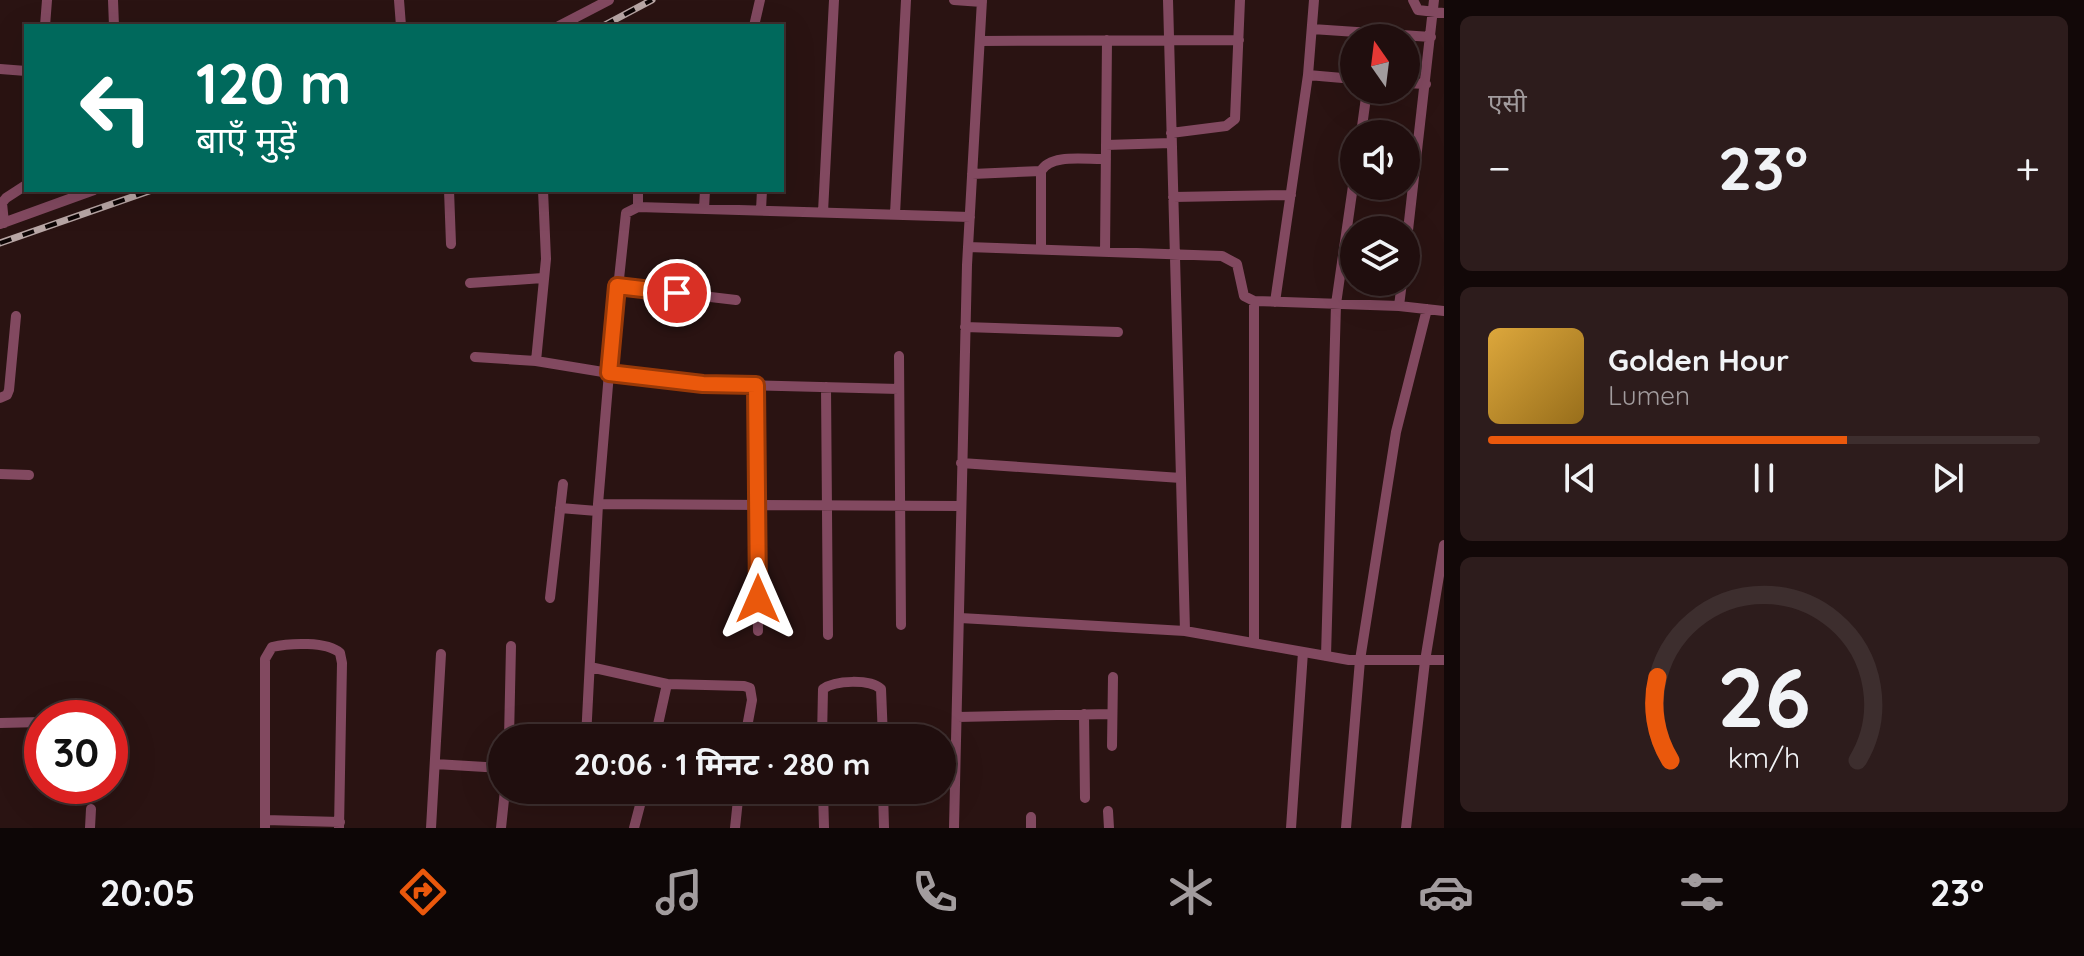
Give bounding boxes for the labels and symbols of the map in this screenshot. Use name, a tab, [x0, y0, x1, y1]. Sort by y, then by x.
north arrow	[1340, 24, 1420, 104]
pin	[643, 259, 711, 327]
position arrow	[716, 557, 800, 641]
speed limit sign: 30	[24, 700, 128, 804]

